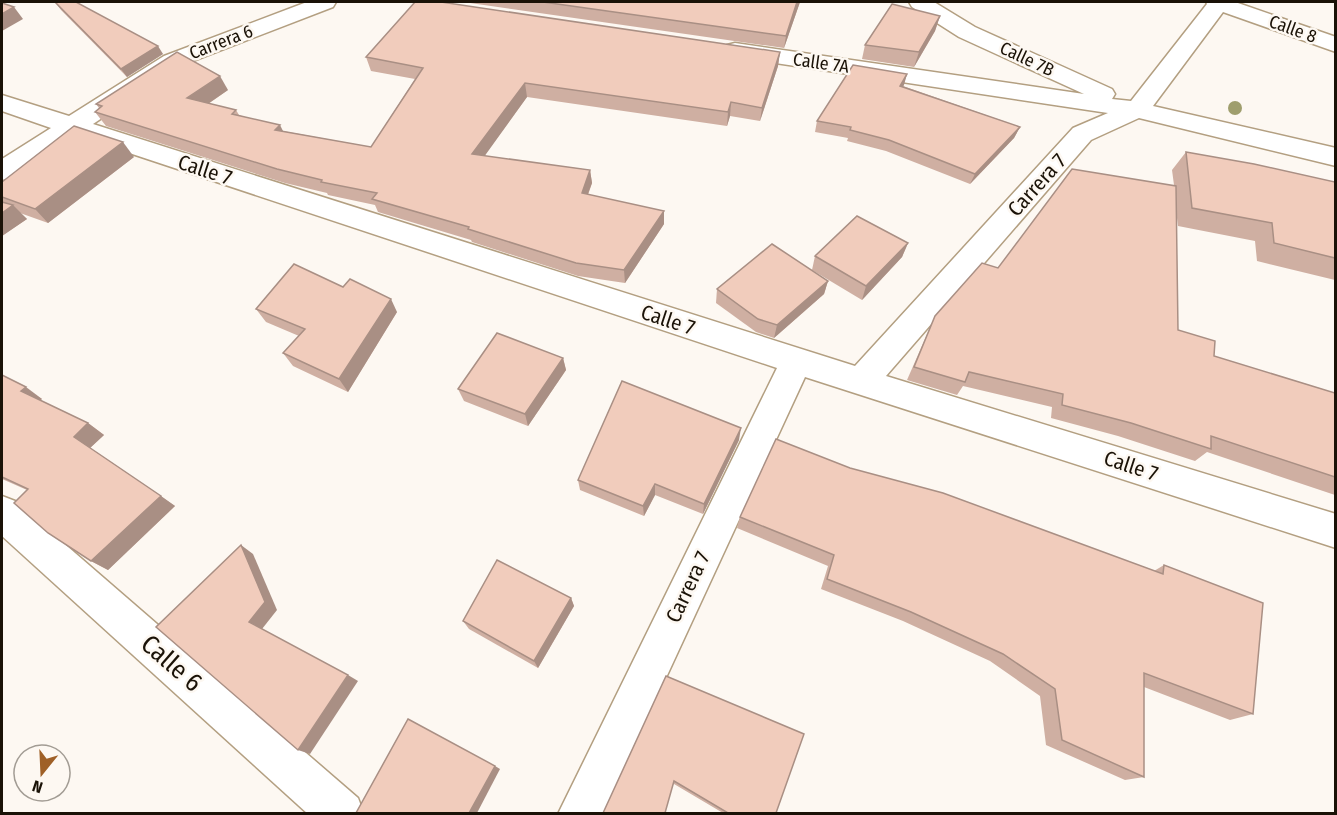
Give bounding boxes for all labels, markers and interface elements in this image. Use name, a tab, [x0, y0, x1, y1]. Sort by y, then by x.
street label: Calle 8	[1266, 10, 1320, 48]
street label: Carrera 6	[186, 20, 256, 64]
street label: Calle 7B	[996, 37, 1058, 81]
street label: Calle 7A	[792, 48, 851, 78]
street label: Carrera 7	[1002, 148, 1072, 222]
street label: Calle 7	[175, 149, 235, 191]
street label: Calle 7	[638, 299, 698, 341]
street label: Calle 7	[1101, 445, 1161, 487]
street label: Carrera 7	[660, 547, 716, 627]
street label: Calle 6	[135, 628, 209, 698]
north arrow	[12, 743, 72, 803]
text: N	[30, 776, 45, 797]

